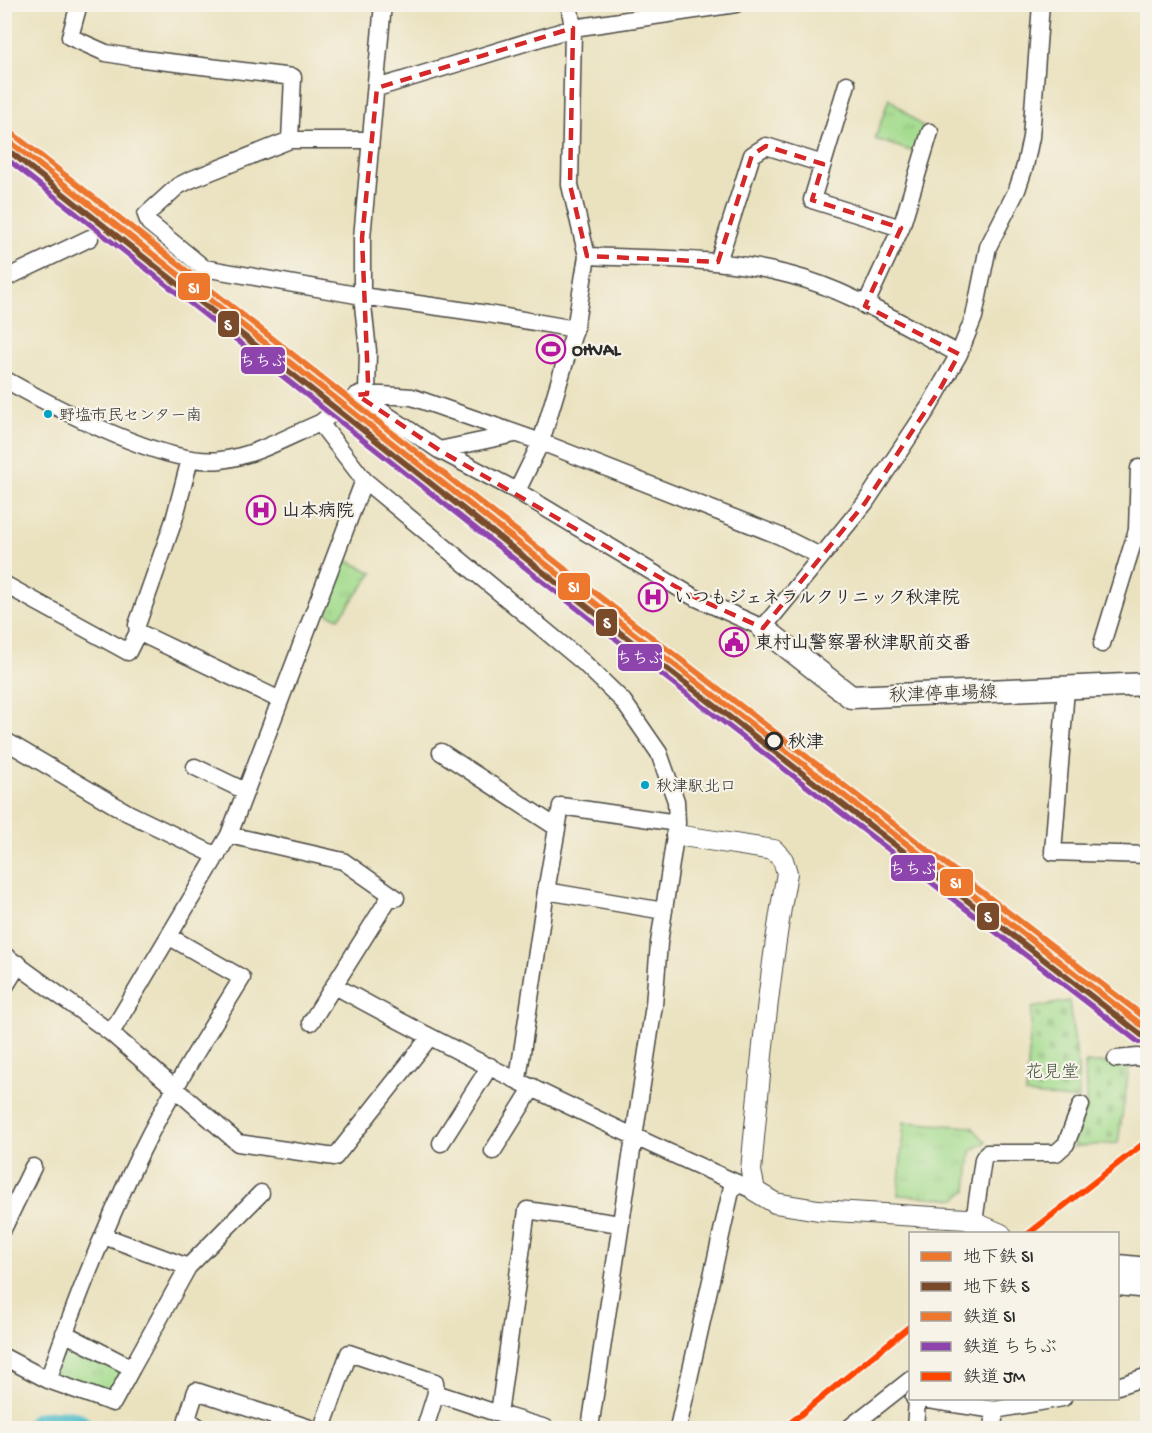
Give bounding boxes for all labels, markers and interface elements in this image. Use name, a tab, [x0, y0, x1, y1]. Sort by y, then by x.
line badge: SI	[177, 272, 211, 301]
text: SI	[188, 281, 200, 300]
line badge: S	[217, 310, 240, 338]
text: S	[224, 318, 232, 337]
sports icon: OHVAL	[535, 333, 567, 365]
place label: OHVAL	[572, 341, 622, 362]
line badge: ちちぶ	[240, 346, 286, 375]
text: ちちぶ	[239, 353, 287, 373]
place label: 野塩市民センター南	[59, 406, 202, 427]
marker: 野塩市民センター南	[42, 408, 54, 420]
hospital icon: 山本病院	[245, 494, 277, 526]
place label: 山本病院	[282, 501, 354, 523]
line badge: SI	[557, 572, 591, 601]
text: SI	[568, 580, 580, 599]
hospital icon: いつもジェネラルクリニック秋津院	[637, 581, 669, 613]
place label: いつもジェネラルクリニック秋津院	[674, 588, 960, 610]
line badge: S	[595, 608, 618, 637]
text: S	[603, 616, 611, 635]
public building icon: 東村山警察署秋津駅前交番	[718, 626, 750, 658]
place label: 東村山警察署秋津駅前交番	[755, 633, 971, 655]
line badge: ちちぶ	[617, 643, 663, 672]
text: ちちぶ	[616, 650, 664, 670]
street label: 秋津停車場線	[889, 682, 997, 708]
marker: 秋津	[765, 732, 783, 750]
place label: 秋津	[788, 732, 824, 754]
place label: 秋津駅北口	[656, 777, 736, 798]
marker: 秋津駅北口	[639, 779, 651, 791]
line badge: ちちぶ	[890, 854, 936, 882]
text: ちちぶ	[889, 861, 937, 881]
line badge: SI	[939, 868, 974, 897]
text: SI	[950, 876, 962, 895]
line badge: S	[976, 902, 1000, 931]
text: S	[984, 910, 992, 929]
park label: 花見堂	[1025, 1062, 1079, 1084]
legend	[909, 1232, 1119, 1400]
text: 地下鉄 SI	[963, 1247, 1034, 1269]
text: 地下鉄 S	[963, 1277, 1030, 1299]
text: 鉄道 SI	[963, 1307, 1016, 1329]
text: 鉄道 ちちぶ	[963, 1337, 1057, 1359]
text: 鉄道 JM	[963, 1367, 1026, 1389]

